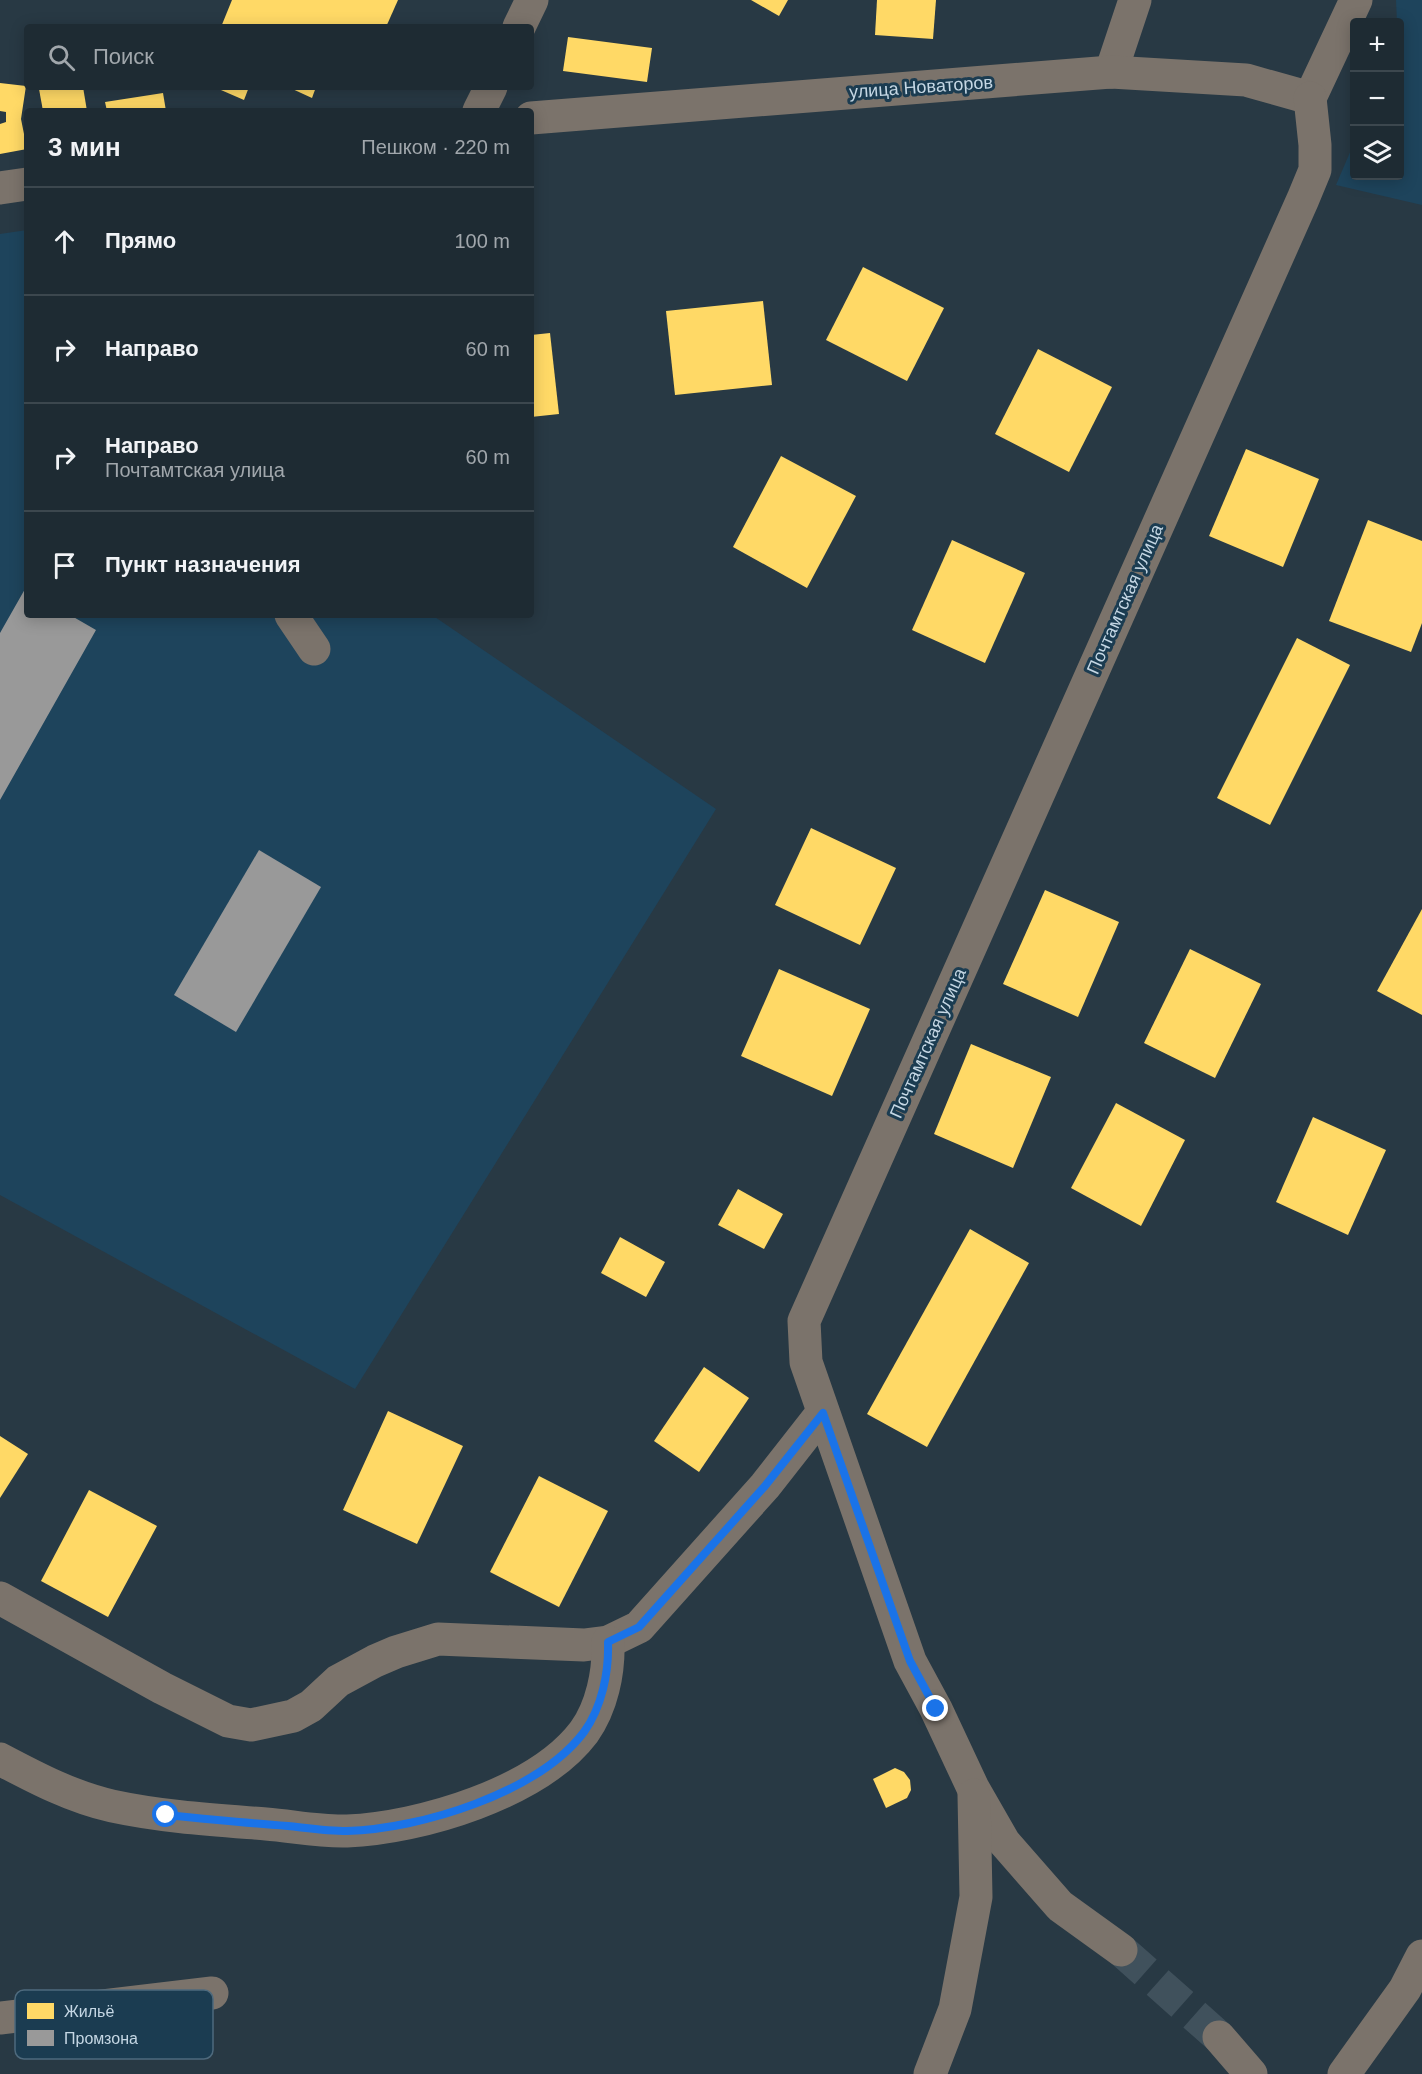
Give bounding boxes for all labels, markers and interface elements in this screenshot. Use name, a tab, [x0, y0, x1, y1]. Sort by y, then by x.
map controls	[1350, 18, 1404, 180]
button: +	[1350, 18, 1404, 72]
search box	[24, 24, 534, 90]
icon: search	[45, 41, 78, 74]
text: Поиск	[93, 44, 154, 69]
street label: улица Новаторов	[848, 72, 994, 102]
button: −	[1350, 72, 1404, 126]
button: layers	[1350, 126, 1404, 180]
text: 3 мин	[48, 132, 121, 162]
text: Пешком · 220 m	[361, 136, 510, 158]
icon: ahead	[48, 225, 81, 258]
text: Прямо	[105, 228, 176, 253]
text: 100 m	[454, 230, 510, 252]
icon: right	[48, 333, 81, 366]
text: Направо	[105, 336, 199, 361]
text: 60 m	[466, 338, 510, 360]
text: Направо	[105, 433, 199, 458]
icon: right	[48, 441, 81, 474]
text: 60 m	[466, 446, 510, 468]
text: Почтамтская улица	[105, 459, 285, 481]
street label: Почтамтская улица	[1083, 520, 1167, 677]
icon: arrive	[48, 549, 81, 582]
text: Пункт назначения	[105, 552, 301, 577]
street label: Почтамтская улица	[886, 964, 970, 1121]
route end	[922, 1695, 948, 1721]
route start	[152, 1801, 178, 1827]
legend	[15, 1990, 213, 2059]
text: Жильё	[64, 2003, 114, 2020]
text: Промзона	[64, 2030, 138, 2047]

